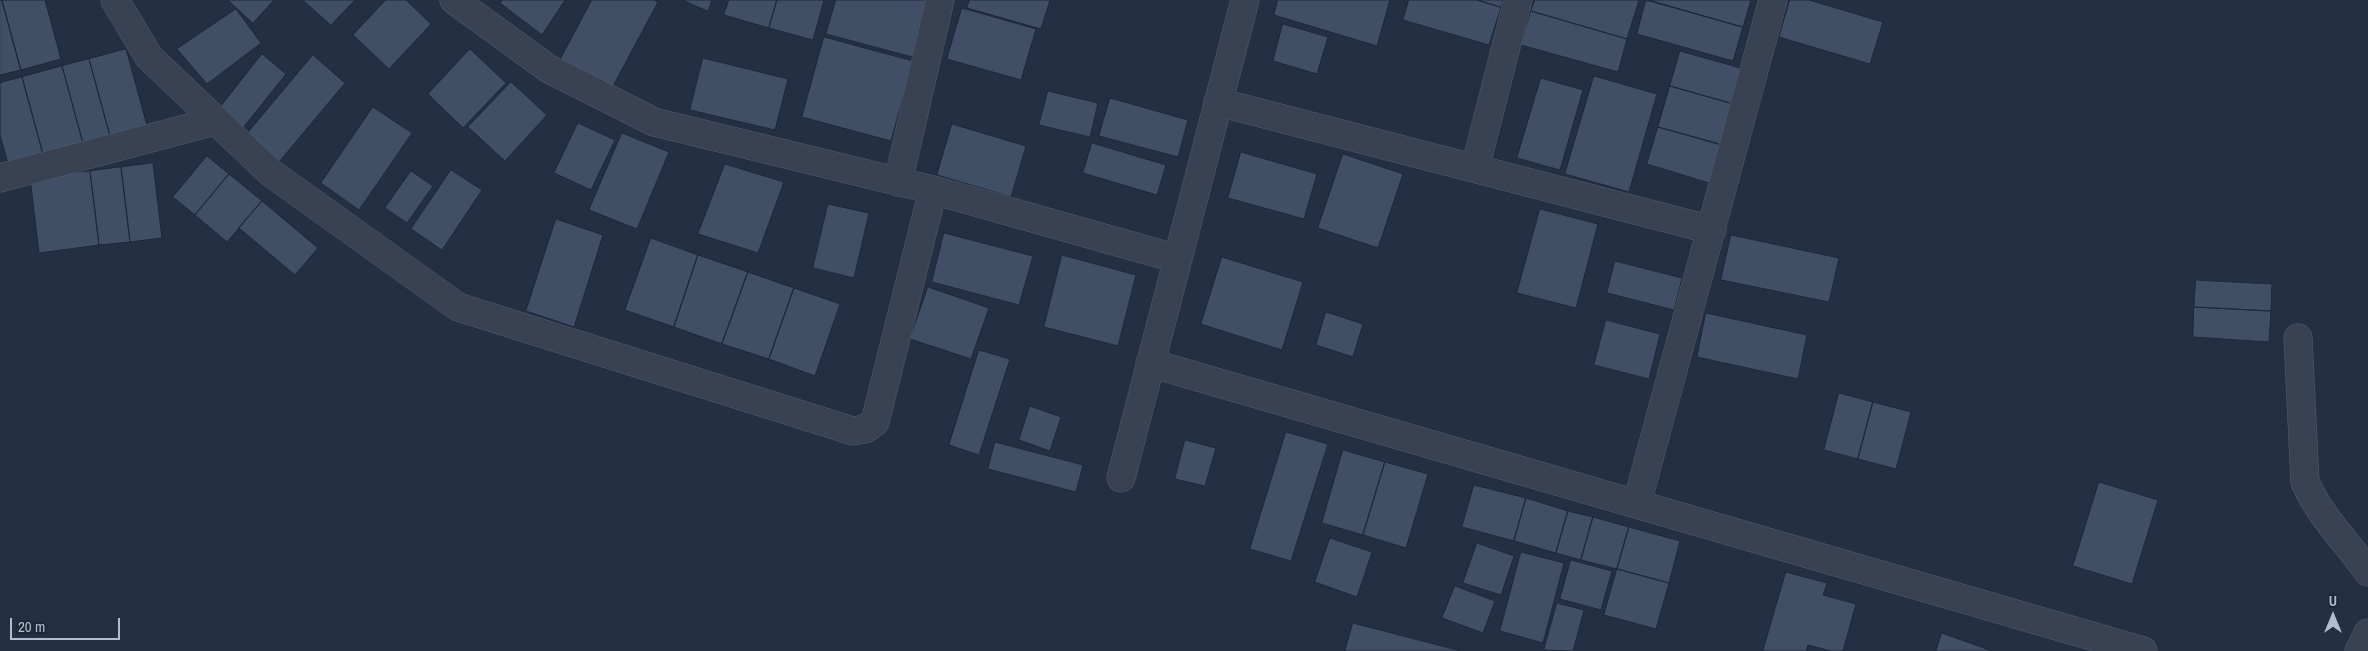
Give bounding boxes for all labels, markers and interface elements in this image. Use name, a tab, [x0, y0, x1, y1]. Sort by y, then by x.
north arrow	[2308, 591, 2358, 641]
text: U	[2329, 592, 2337, 610]
scale bar	[12, 608, 122, 640]
text: 20 m	[18, 616, 45, 637]

